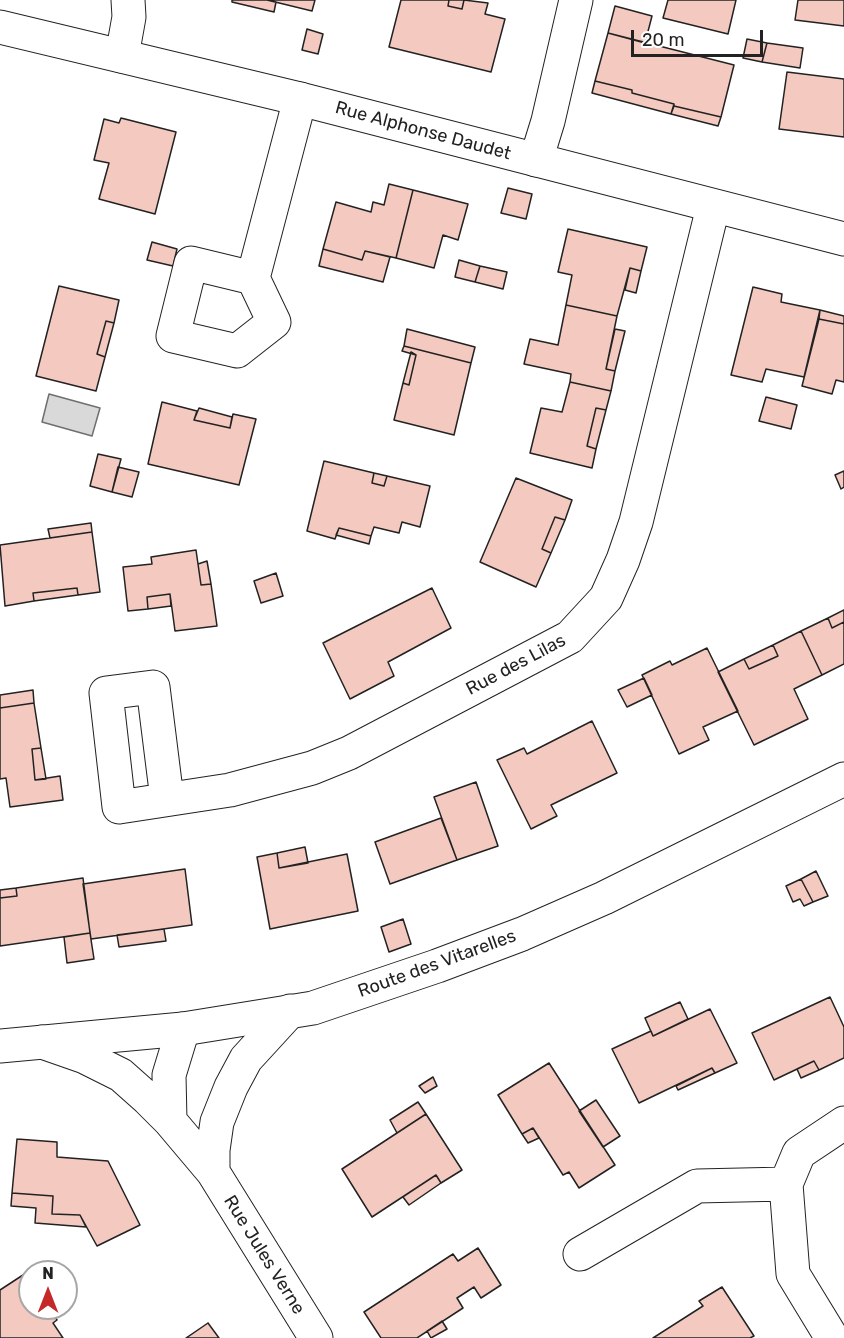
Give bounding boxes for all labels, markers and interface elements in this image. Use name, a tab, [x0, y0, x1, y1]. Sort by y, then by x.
scale bar	[634, 18, 766, 56]
text: 20 m	[642, 29, 684, 51]
street label: Rue Alphonse Daudet	[333, 97, 513, 165]
street label: Rue des Lilas	[463, 630, 569, 700]
street label: Route des Vitarelles	[355, 925, 519, 1003]
street label: Rue Jules Verne	[219, 1192, 309, 1318]
north arrow	[18, 1260, 78, 1320]
text: N	[42, 1264, 54, 1283]

